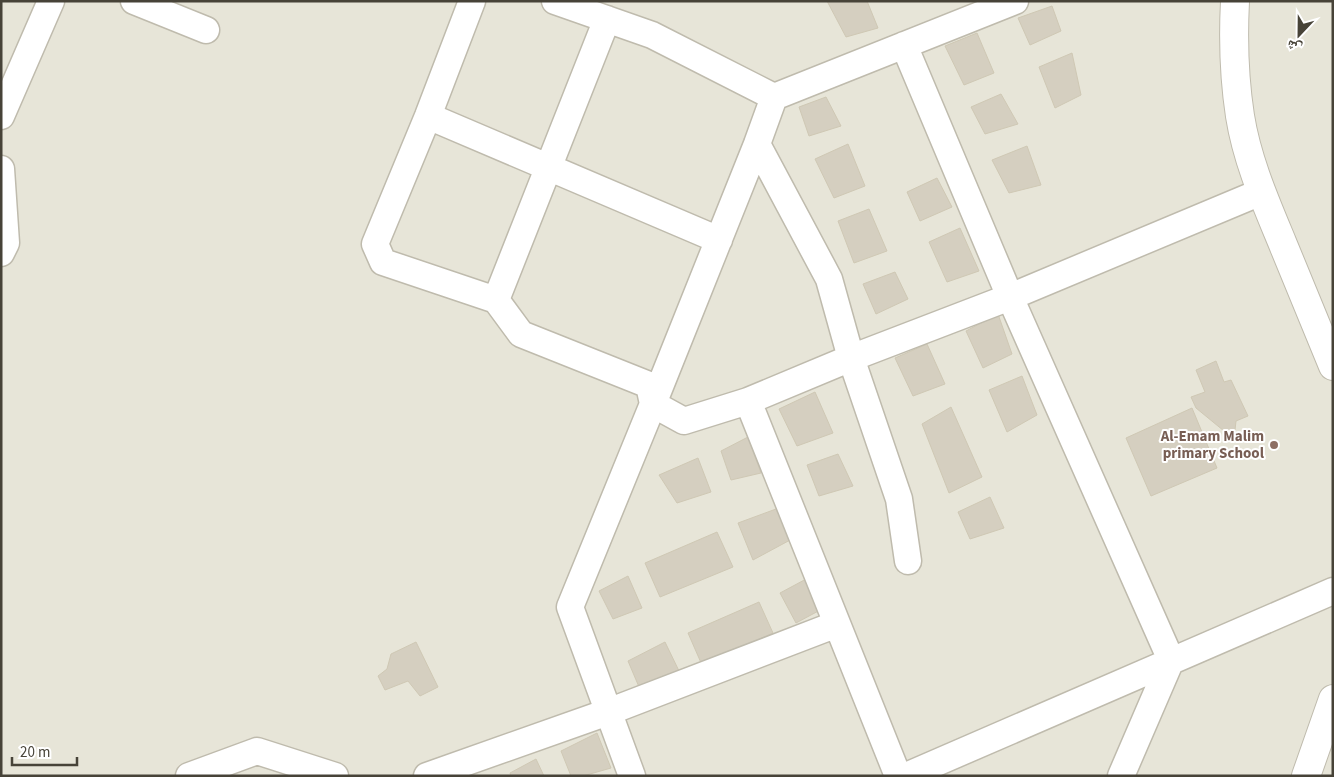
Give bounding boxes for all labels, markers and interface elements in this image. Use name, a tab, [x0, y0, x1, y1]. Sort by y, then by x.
north arrow	[1274, 10, 1324, 60]
text: ش	[1284, 34, 1305, 58]
place label: Al-Emam Malim primary School	[1160, 426, 1265, 464]
marker: Al-Emam Malim primary School	[1268, 439, 1280, 451]
scale bar	[12, 734, 78, 766]
text: 20 m	[20, 742, 50, 763]

